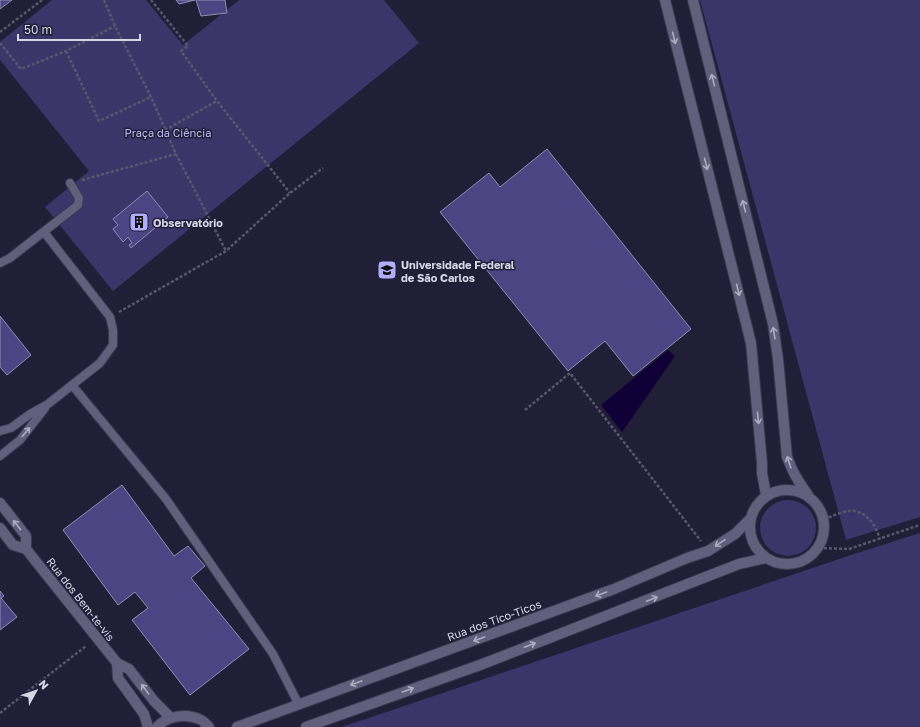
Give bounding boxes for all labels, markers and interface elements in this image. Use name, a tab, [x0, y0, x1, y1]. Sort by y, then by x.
scale bar	[18, 16, 140, 42]
text: 50 m	[24, 22, 52, 37]
one-way arrow	[671, 31, 679, 44]
one-way arrow	[708, 74, 716, 87]
park label: Praça da Ciência	[124, 126, 212, 139]
one-way arrow	[703, 157, 711, 170]
one-way arrow	[739, 200, 747, 213]
building icon: Observatório	[128, 211, 150, 233]
place label: Observatório	[153, 216, 223, 229]
place label: Universidade Federal de São Carlos	[401, 258, 515, 284]
school or university icon: Universidade Federal de São Carlos	[376, 259, 398, 281]
one-way arrow	[735, 283, 743, 296]
one-way arrow	[770, 327, 778, 340]
one-way arrow	[754, 411, 762, 424]
one-way arrow	[22, 427, 31, 438]
one-way arrow	[785, 455, 792, 468]
one-way arrow	[12, 519, 21, 530]
one-way arrow	[715, 539, 726, 547]
street label: Rua dos Bem-te-vis	[44, 555, 118, 643]
one-way arrow	[595, 590, 607, 598]
one-way arrow	[645, 594, 657, 602]
street label: Rua dos Tico-Ticos	[445, 597, 543, 643]
one-way arrow	[473, 635, 485, 643]
one-way arrow	[524, 641, 536, 649]
north arrow	[16, 671, 56, 711]
text: N	[36, 677, 52, 692]
one-way arrow	[351, 680, 363, 688]
one-way arrow	[141, 684, 149, 695]
one-way arrow	[402, 686, 414, 694]

